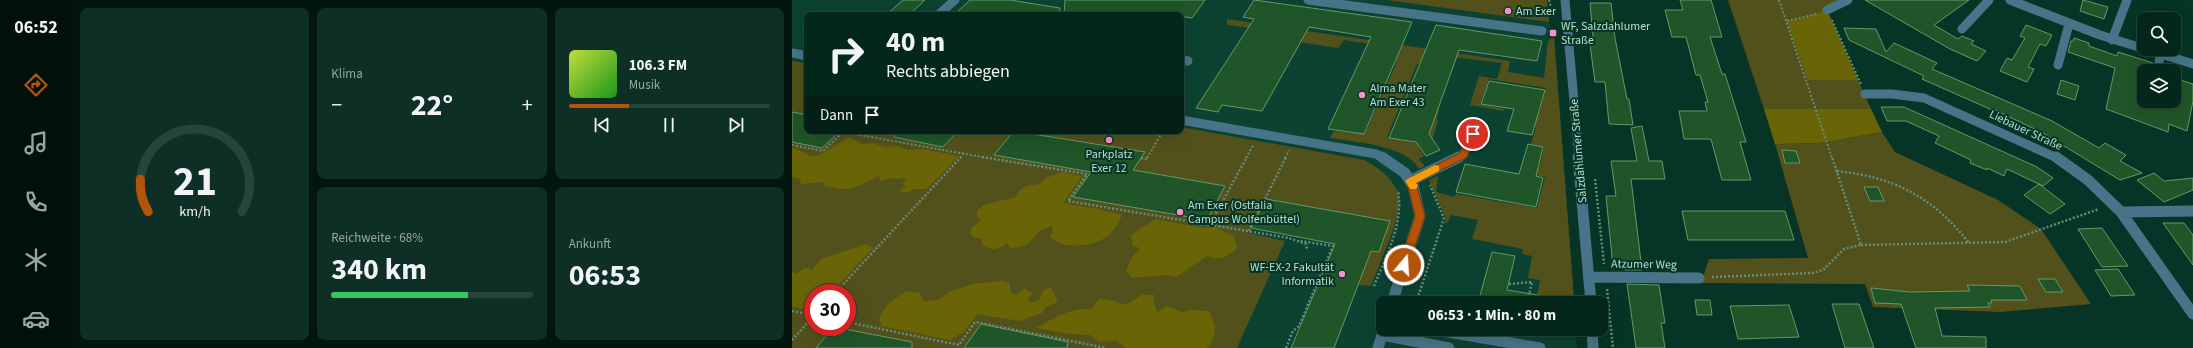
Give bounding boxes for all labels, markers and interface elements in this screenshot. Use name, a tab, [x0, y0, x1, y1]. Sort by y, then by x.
place label: Am Exer	[1516, 3, 1557, 20]
marker: Am Exer	[1503, 6, 1513, 16]
map controls	[2137, 12, 2181, 108]
button: search	[2137, 12, 2181, 56]
text: 06:52	[14, 15, 58, 40]
place label: WF, Salzdahlumer Straße	[1561, 18, 1651, 49]
text: 40 m	[886, 22, 945, 62]
icon: right	[820, 28, 872, 80]
marker: WF, Salzdahlumer Straße	[1548, 28, 1558, 38]
text: 106.3 FM	[629, 55, 687, 76]
text: Rechts abbiegen	[886, 59, 1010, 84]
button: layers	[2137, 64, 2181, 108]
text: Klima	[331, 65, 363, 83]
icon: directions	[22, 71, 50, 99]
text: Musik	[629, 76, 660, 94]
place label: Alma Mater Am Exer 43	[1370, 80, 1427, 111]
text: 22°	[411, 84, 453, 127]
text: −	[331, 89, 342, 121]
text: +	[522, 89, 533, 121]
marker: Alma Mater Am Exer 43	[1357, 90, 1367, 100]
street label: Salzdahlumer Straße	[1565, 98, 1592, 204]
icon: arrive	[861, 104, 883, 126]
text: Dann	[820, 105, 853, 126]
street label: Liebauer Straße	[1986, 106, 2065, 155]
icon: previous	[591, 114, 613, 136]
icon: pause	[658, 114, 680, 136]
icon: next	[725, 114, 747, 136]
pin	[1456, 117, 1490, 151]
icon: arrive	[1462, 123, 1484, 145]
icon: music	[22, 129, 50, 157]
marker: Parkplatz Exer 12	[1104, 135, 1114, 145]
place label: Parkplatz Exer 12	[1085, 146, 1133, 177]
text: 21	[173, 152, 217, 212]
icon: phone	[22, 188, 50, 216]
place label: Am Exer (Ostfalia Campus Wolfenbüttel)	[1188, 197, 1300, 228]
text: km/h	[179, 201, 211, 222]
marker: Am Exer (Ostfalia Campus Wolfenbüttel)	[1175, 207, 1185, 217]
text: Reichweite · 68%	[331, 229, 423, 247]
text: Ankunft	[569, 235, 611, 253]
position arrow	[1383, 244, 1425, 286]
icon: climate	[22, 246, 50, 274]
text: 340 km	[331, 248, 427, 291]
text: 06:53	[569, 254, 641, 297]
street label: Atzumer Weg	[1611, 255, 1677, 274]
place label: WF-EX-2 Fakultät Informatik	[1250, 259, 1334, 290]
marker: WF-EX-2 Fakultät Informatik	[1337, 269, 1347, 279]
speed limit sign: 30	[804, 284, 856, 336]
icon: car	[22, 305, 50, 333]
text: 06:53 · 1 Min. · 80 m	[1428, 305, 1556, 326]

